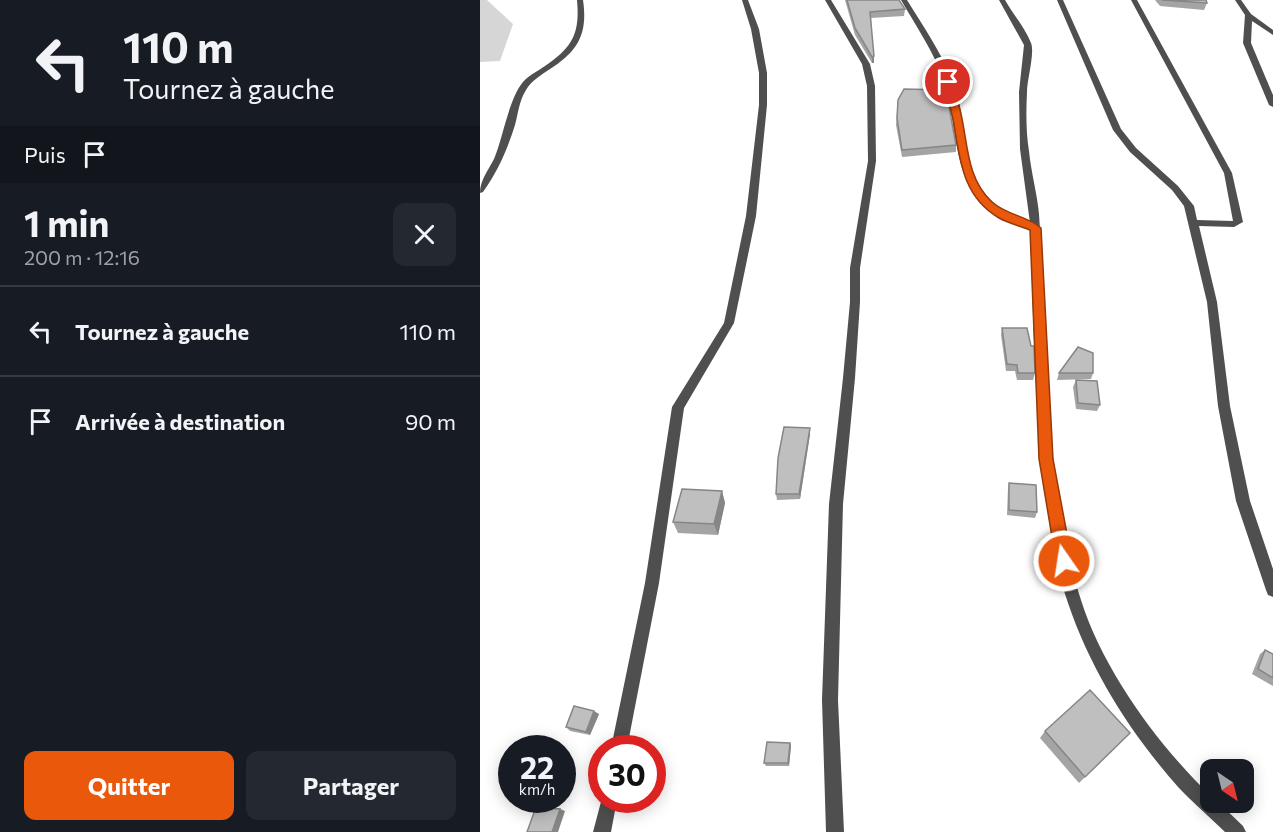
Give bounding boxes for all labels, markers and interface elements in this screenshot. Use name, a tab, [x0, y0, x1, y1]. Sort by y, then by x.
text: 110 m	[123, 20, 234, 72]
icon: left	[24, 24, 102, 102]
pin	[922, 56, 973, 107]
icon: arrive	[931, 65, 964, 98]
text: Tournez à gauche	[123, 72, 334, 105]
icon: arrive	[78, 138, 111, 171]
text: Puis	[24, 141, 66, 168]
text: 1 min	[24, 200, 109, 244]
button: close	[393, 203, 456, 266]
text: 200 m · 12:16	[24, 245, 140, 269]
icon: left	[24, 315, 57, 348]
text: Tournez à gauche	[75, 318, 249, 345]
text: 110 m	[399, 318, 456, 345]
icon: arrive	[24, 405, 57, 438]
text: Arrivée à destination	[75, 408, 285, 435]
text: 90 m	[405, 408, 456, 435]
position arrow	[1032, 529, 1096, 593]
speed limit sign: 30	[588, 735, 666, 813]
text: 22	[520, 748, 554, 785]
button: Quitter	[24, 751, 234, 820]
button: Partager	[246, 751, 456, 820]
north arrow	[1200, 759, 1254, 813]
map controls	[1200, 759, 1254, 813]
text: km/h	[519, 780, 555, 798]

